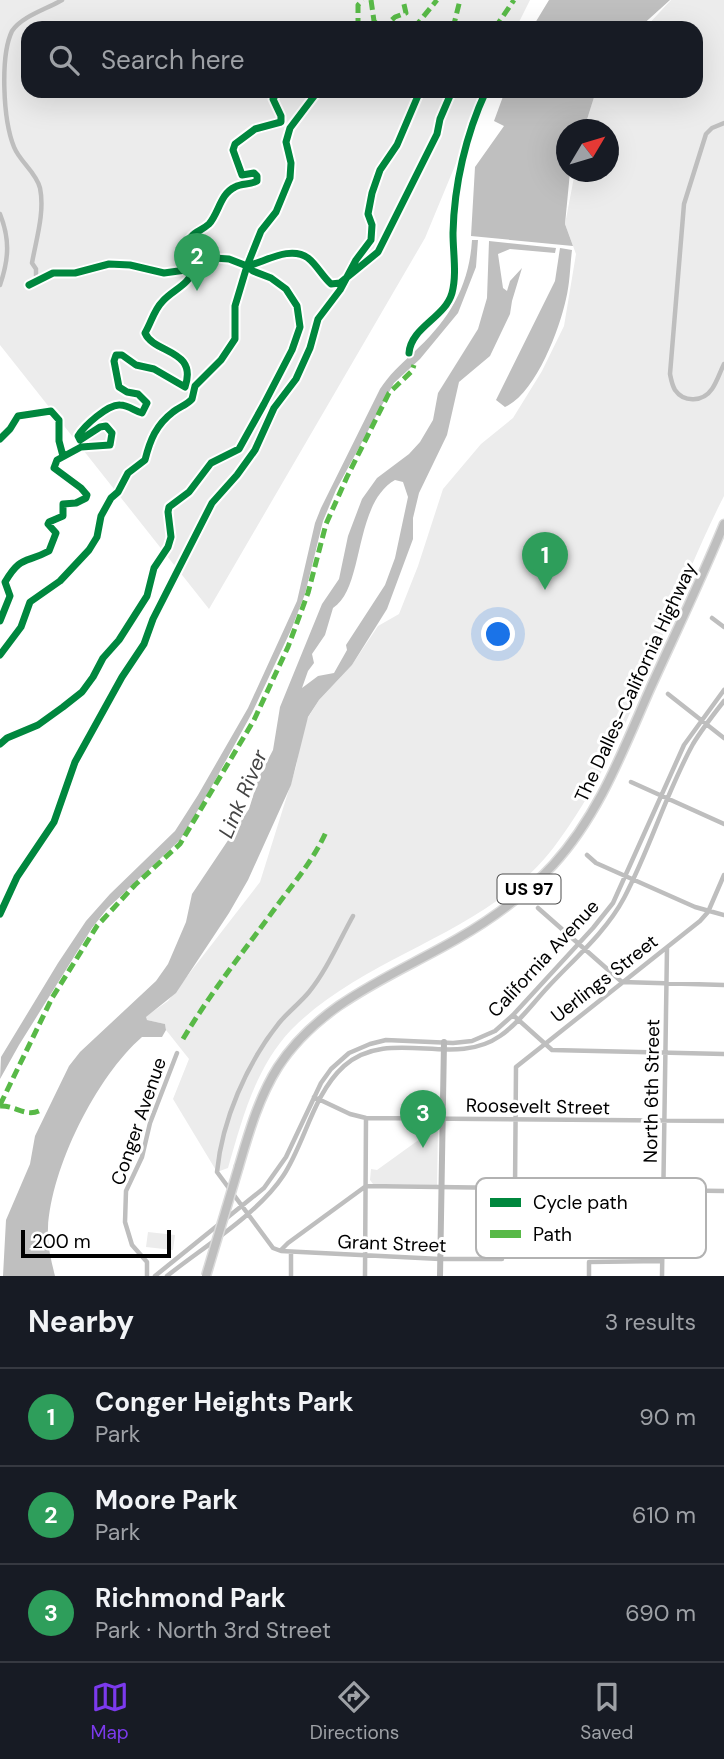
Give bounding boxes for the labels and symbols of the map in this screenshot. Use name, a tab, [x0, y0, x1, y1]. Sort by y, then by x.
north arrow	[556, 119, 619, 182]
pin: 2	[174, 233, 220, 291]
pin: 1	[522, 532, 568, 590]
street label: The Dalles-California Highway	[569, 558, 702, 806]
your location	[481, 617, 515, 651]
water label: Link River	[212, 745, 275, 842]
road number: US 97	[498, 874, 560, 904]
street label: California Avenue	[482, 894, 605, 1023]
street label: Uerlings Street	[546, 929, 663, 1028]
street label: North 6th Street	[638, 1019, 665, 1163]
street label: Conger Avenue	[105, 1054, 172, 1188]
pin: 3	[400, 1090, 446, 1148]
street label: Roosevelt Street	[466, 1093, 610, 1120]
legend	[476, 1178, 706, 1258]
text: Cycle path	[533, 1190, 628, 1215]
text: Path	[533, 1222, 572, 1247]
scale bar	[21, 1227, 172, 1259]
street label: Grant Street	[337, 1229, 447, 1258]

